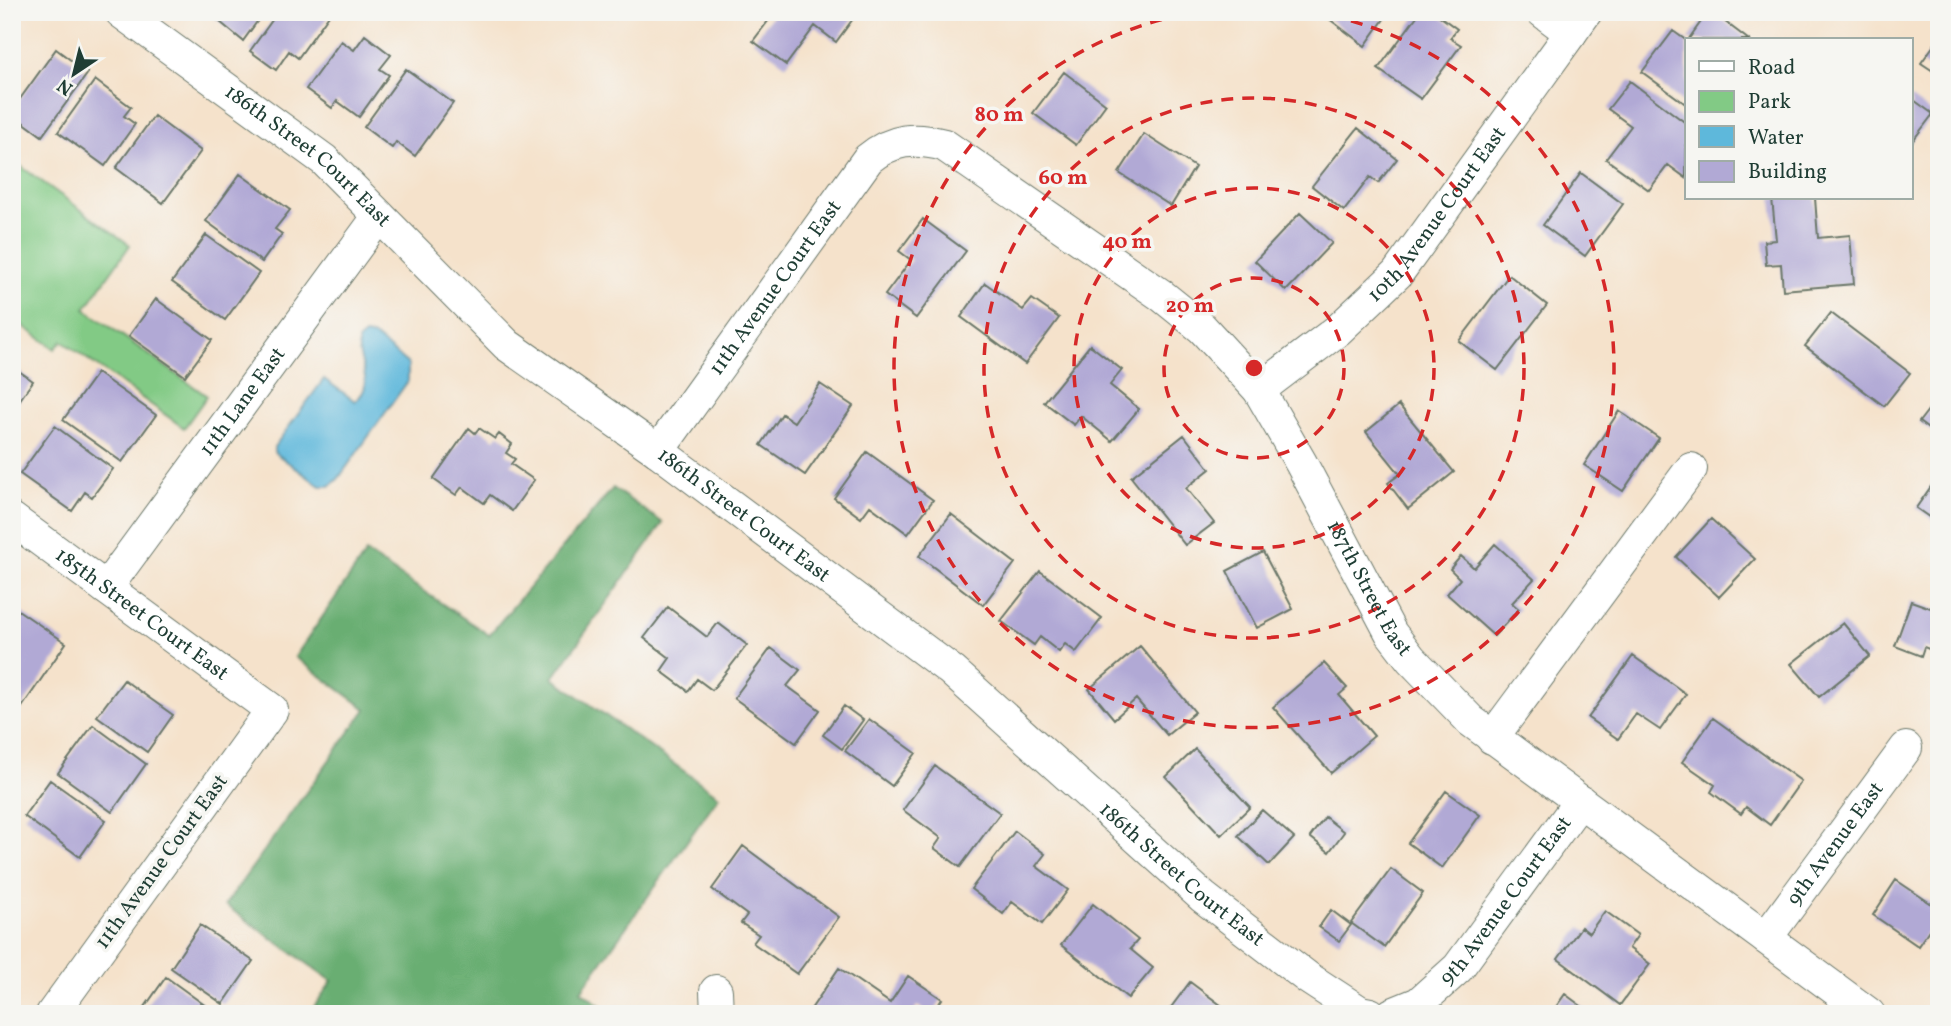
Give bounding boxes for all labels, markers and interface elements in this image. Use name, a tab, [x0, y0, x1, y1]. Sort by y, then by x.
north arrow	[38, 38, 108, 108]
legend	[1685, 38, 1912, 200]
text: Road	[1748, 54, 1795, 83]
text: N	[52, 72, 79, 101]
street label: 186th Street Court East	[219, 78, 397, 234]
text: Park	[1748, 88, 1791, 117]
text: 80 m	[975, 101, 1023, 130]
street label: 10th Avenue Court East	[1361, 121, 1513, 309]
text: Water	[1748, 124, 1804, 153]
text: Building	[1748, 158, 1827, 187]
text: 60 m	[1039, 164, 1087, 193]
street label: 11th Avenue Court East	[702, 194, 848, 382]
text: 40 m	[1102, 228, 1152, 257]
text: 20 m	[1166, 292, 1214, 321]
street label: 11th Lane East	[193, 341, 292, 462]
centre of rings	[1242, 356, 1266, 380]
street label: 186th Street Court East	[651, 441, 836, 590]
street label: 187th Street East	[1319, 515, 1418, 663]
street label: 185th Street Court East	[49, 541, 234, 688]
street label: 11th Avenue Court East	[89, 769, 235, 955]
street label: 9th Avenue East	[1780, 776, 1891, 912]
street label: 186th Street Court East	[1092, 795, 1270, 954]
street label: 9th Avenue Court East	[1434, 810, 1579, 992]

